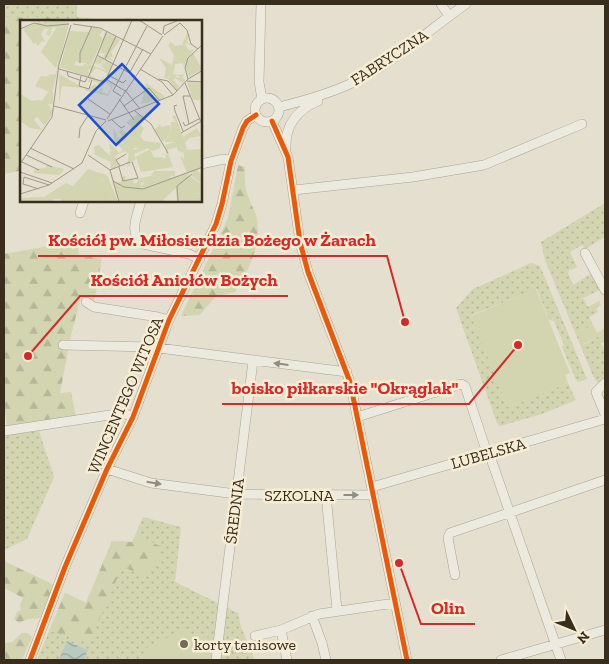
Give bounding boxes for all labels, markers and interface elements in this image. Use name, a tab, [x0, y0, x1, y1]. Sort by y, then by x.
inset map	[20, 20, 202, 202]
street label: FABRYCZNA	[347, 25, 432, 89]
callout: Kościół pw. Miłosierdzia Bożego w Żarach	[38, 223, 387, 256]
text: Kościół pw. Miłosierdzia Bożego w Żarach	[48, 229, 377, 251]
callout: Kościół Aniołów Bożych	[80, 263, 288, 296]
text: Kościół Aniołów Bożych	[90, 269, 278, 291]
street label: WINCENTEGO WITOSA	[84, 313, 167, 477]
one-way arrow	[273, 360, 289, 368]
callout: boisko piłkarskie "Okrąglak"	[222, 371, 469, 404]
text: boisko piłkarskie "Okrąglak"	[230, 377, 459, 399]
street label: LUBELSKA	[449, 434, 528, 473]
street label: ŚREDNIA	[221, 476, 248, 545]
one-way arrow	[146, 480, 162, 488]
street label: SZKOLNA	[264, 486, 334, 505]
one-way arrow	[343, 491, 359, 499]
callout: Olin	[421, 591, 475, 624]
text: Olin	[431, 597, 465, 619]
north arrow	[549, 604, 599, 654]
text: N	[573, 628, 593, 647]
place label: korty tenisowe	[194, 635, 296, 654]
marker: korty tenisowe	[178, 638, 190, 650]

